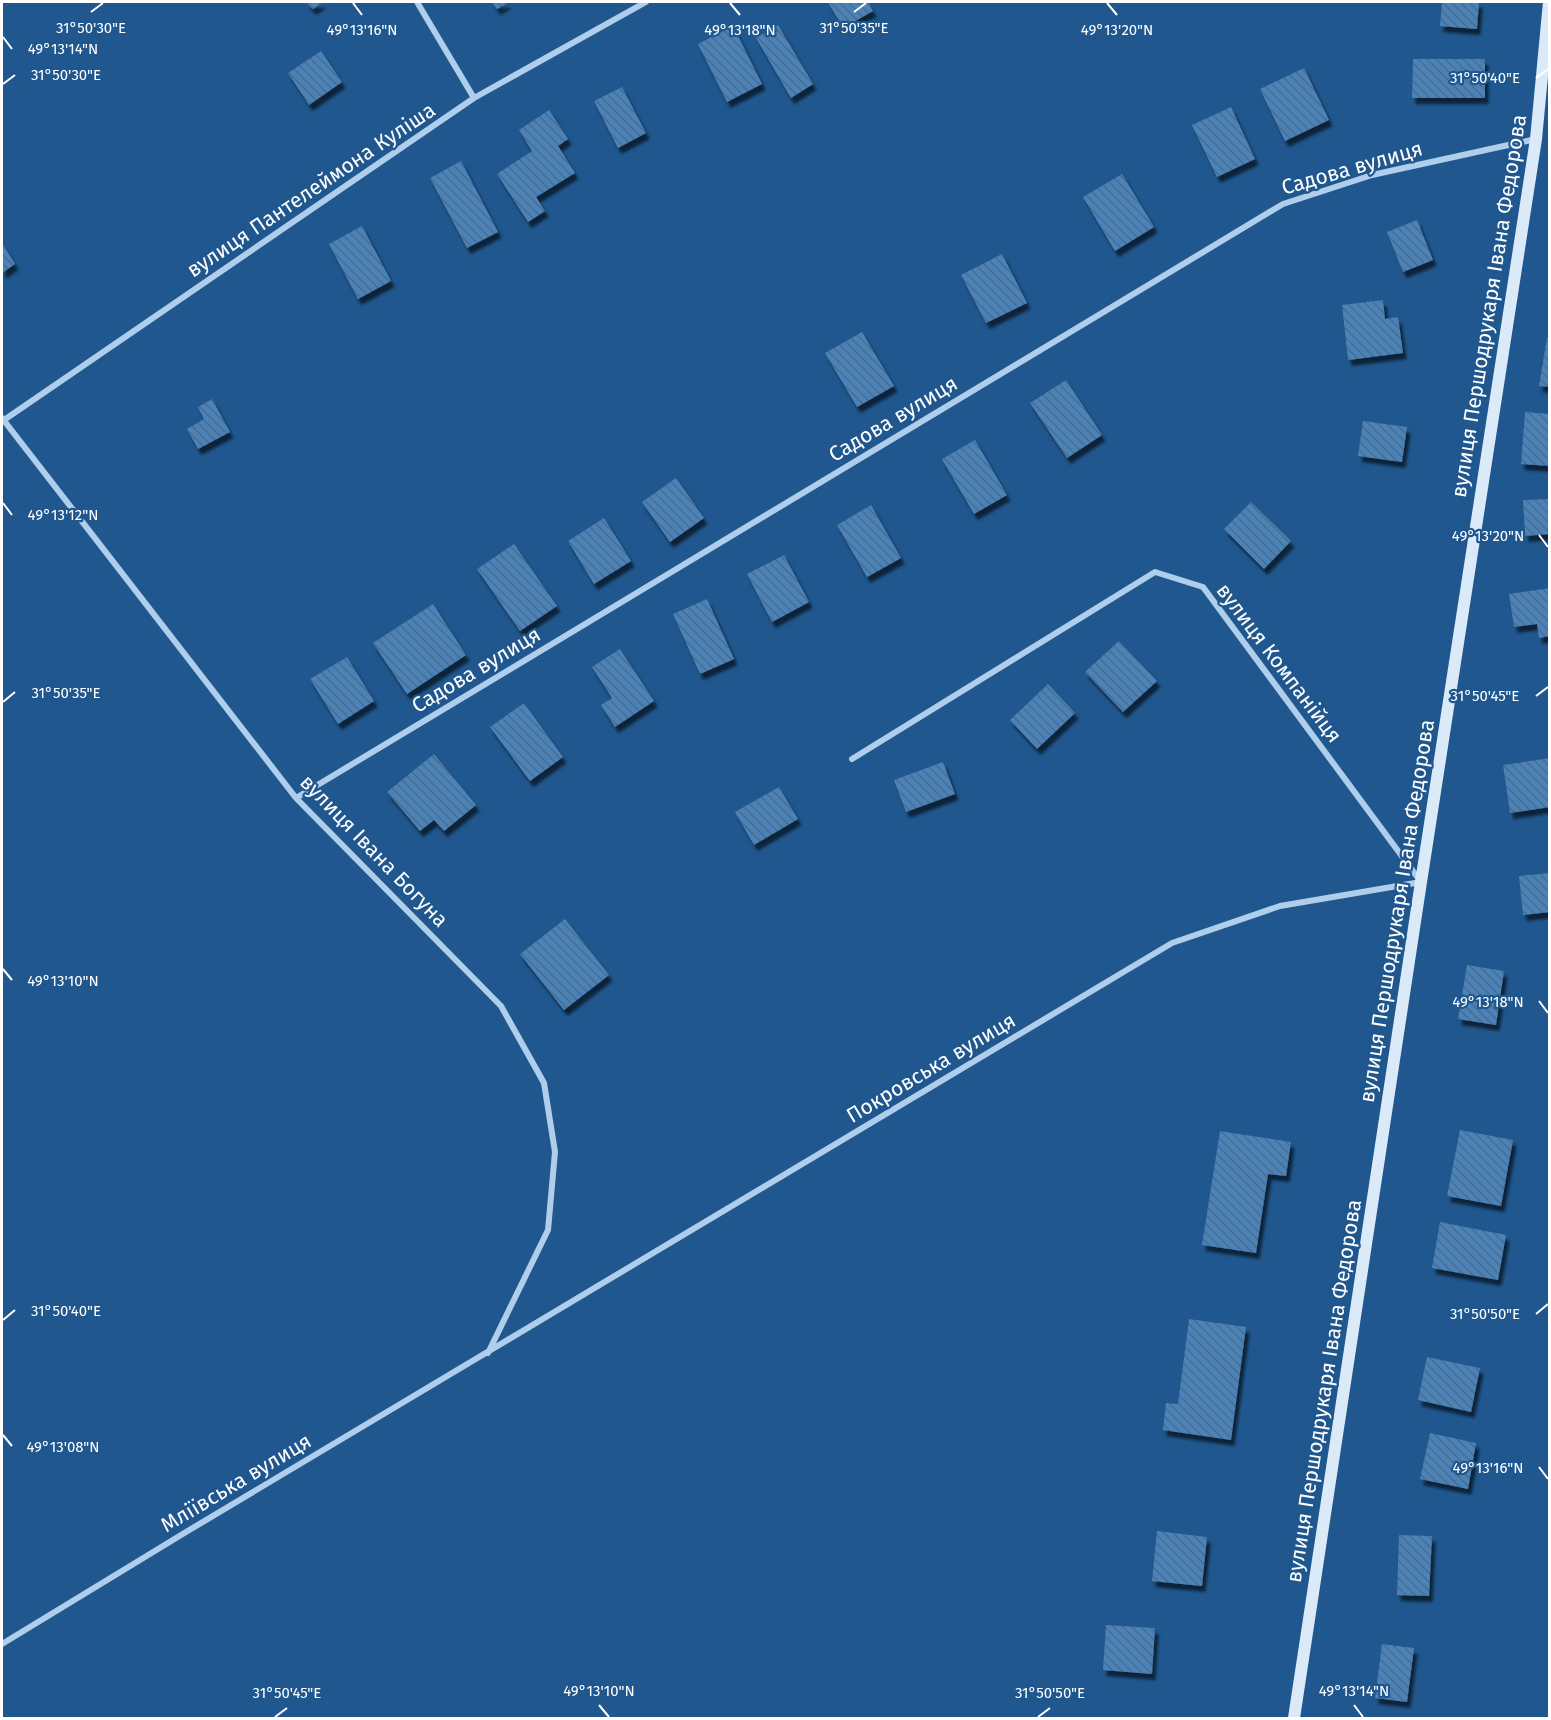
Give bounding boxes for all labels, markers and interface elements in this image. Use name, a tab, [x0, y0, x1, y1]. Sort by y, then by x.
text: 31°50'30"E	[56, 19, 126, 37]
text: 31°50'35"E	[819, 19, 889, 37]
text: 49°13'16"N	[326, 21, 398, 39]
text: 49°13'18"N	[704, 21, 776, 39]
text: 49°13'20"N	[1081, 21, 1153, 39]
text: 49°13'14"N	[28, 40, 98, 58]
text: 31°50'30"E	[31, 66, 101, 84]
text: 31°50'40"E	[1450, 69, 1520, 87]
street label: вулиця Пантелеймона Куліша	[182, 97, 440, 283]
street label: вулиця Першодрукаря Івана Федорова	[1446, 113, 1532, 499]
street label: Садова вулиця	[1278, 135, 1426, 201]
street label: Садова вулиця	[824, 370, 962, 468]
text: 49°13'12"N	[28, 506, 98, 524]
text: 49°13'20"N	[1452, 527, 1524, 545]
street label: вулиця Компанійця	[1211, 578, 1347, 748]
street label: Садова вулиця	[407, 621, 545, 719]
text: 31°50'35"E	[31, 684, 101, 702]
text: 31°50'45"E	[1451, 687, 1519, 705]
street label: вулиця Першодрукаря Івана Федорова	[1354, 718, 1440, 1104]
street label: вулиця Івана Богуна	[294, 769, 454, 933]
text: 49°13'10"N	[27, 972, 99, 990]
text: 49°13'18"N	[1452, 993, 1524, 1011]
street label: Покровська вулиця	[842, 1007, 1020, 1129]
street label: вулиця Першодрукаря Івана Федорова	[1281, 1198, 1367, 1584]
text: 31°50'40"E	[31, 1302, 101, 1320]
text: 31°50'50"E	[1450, 1305, 1520, 1323]
street label: Мліївська вулиця	[156, 1428, 316, 1538]
text: 49°13'08"N	[26, 1438, 100, 1456]
text: 49°13'16"N	[1452, 1459, 1524, 1477]
text: 49°13'10"N	[563, 1682, 635, 1700]
text: 49°13'14"N	[1319, 1682, 1389, 1700]
text: 31°50'45"E	[253, 1684, 321, 1702]
text: 31°50'50"E	[1015, 1684, 1085, 1702]

